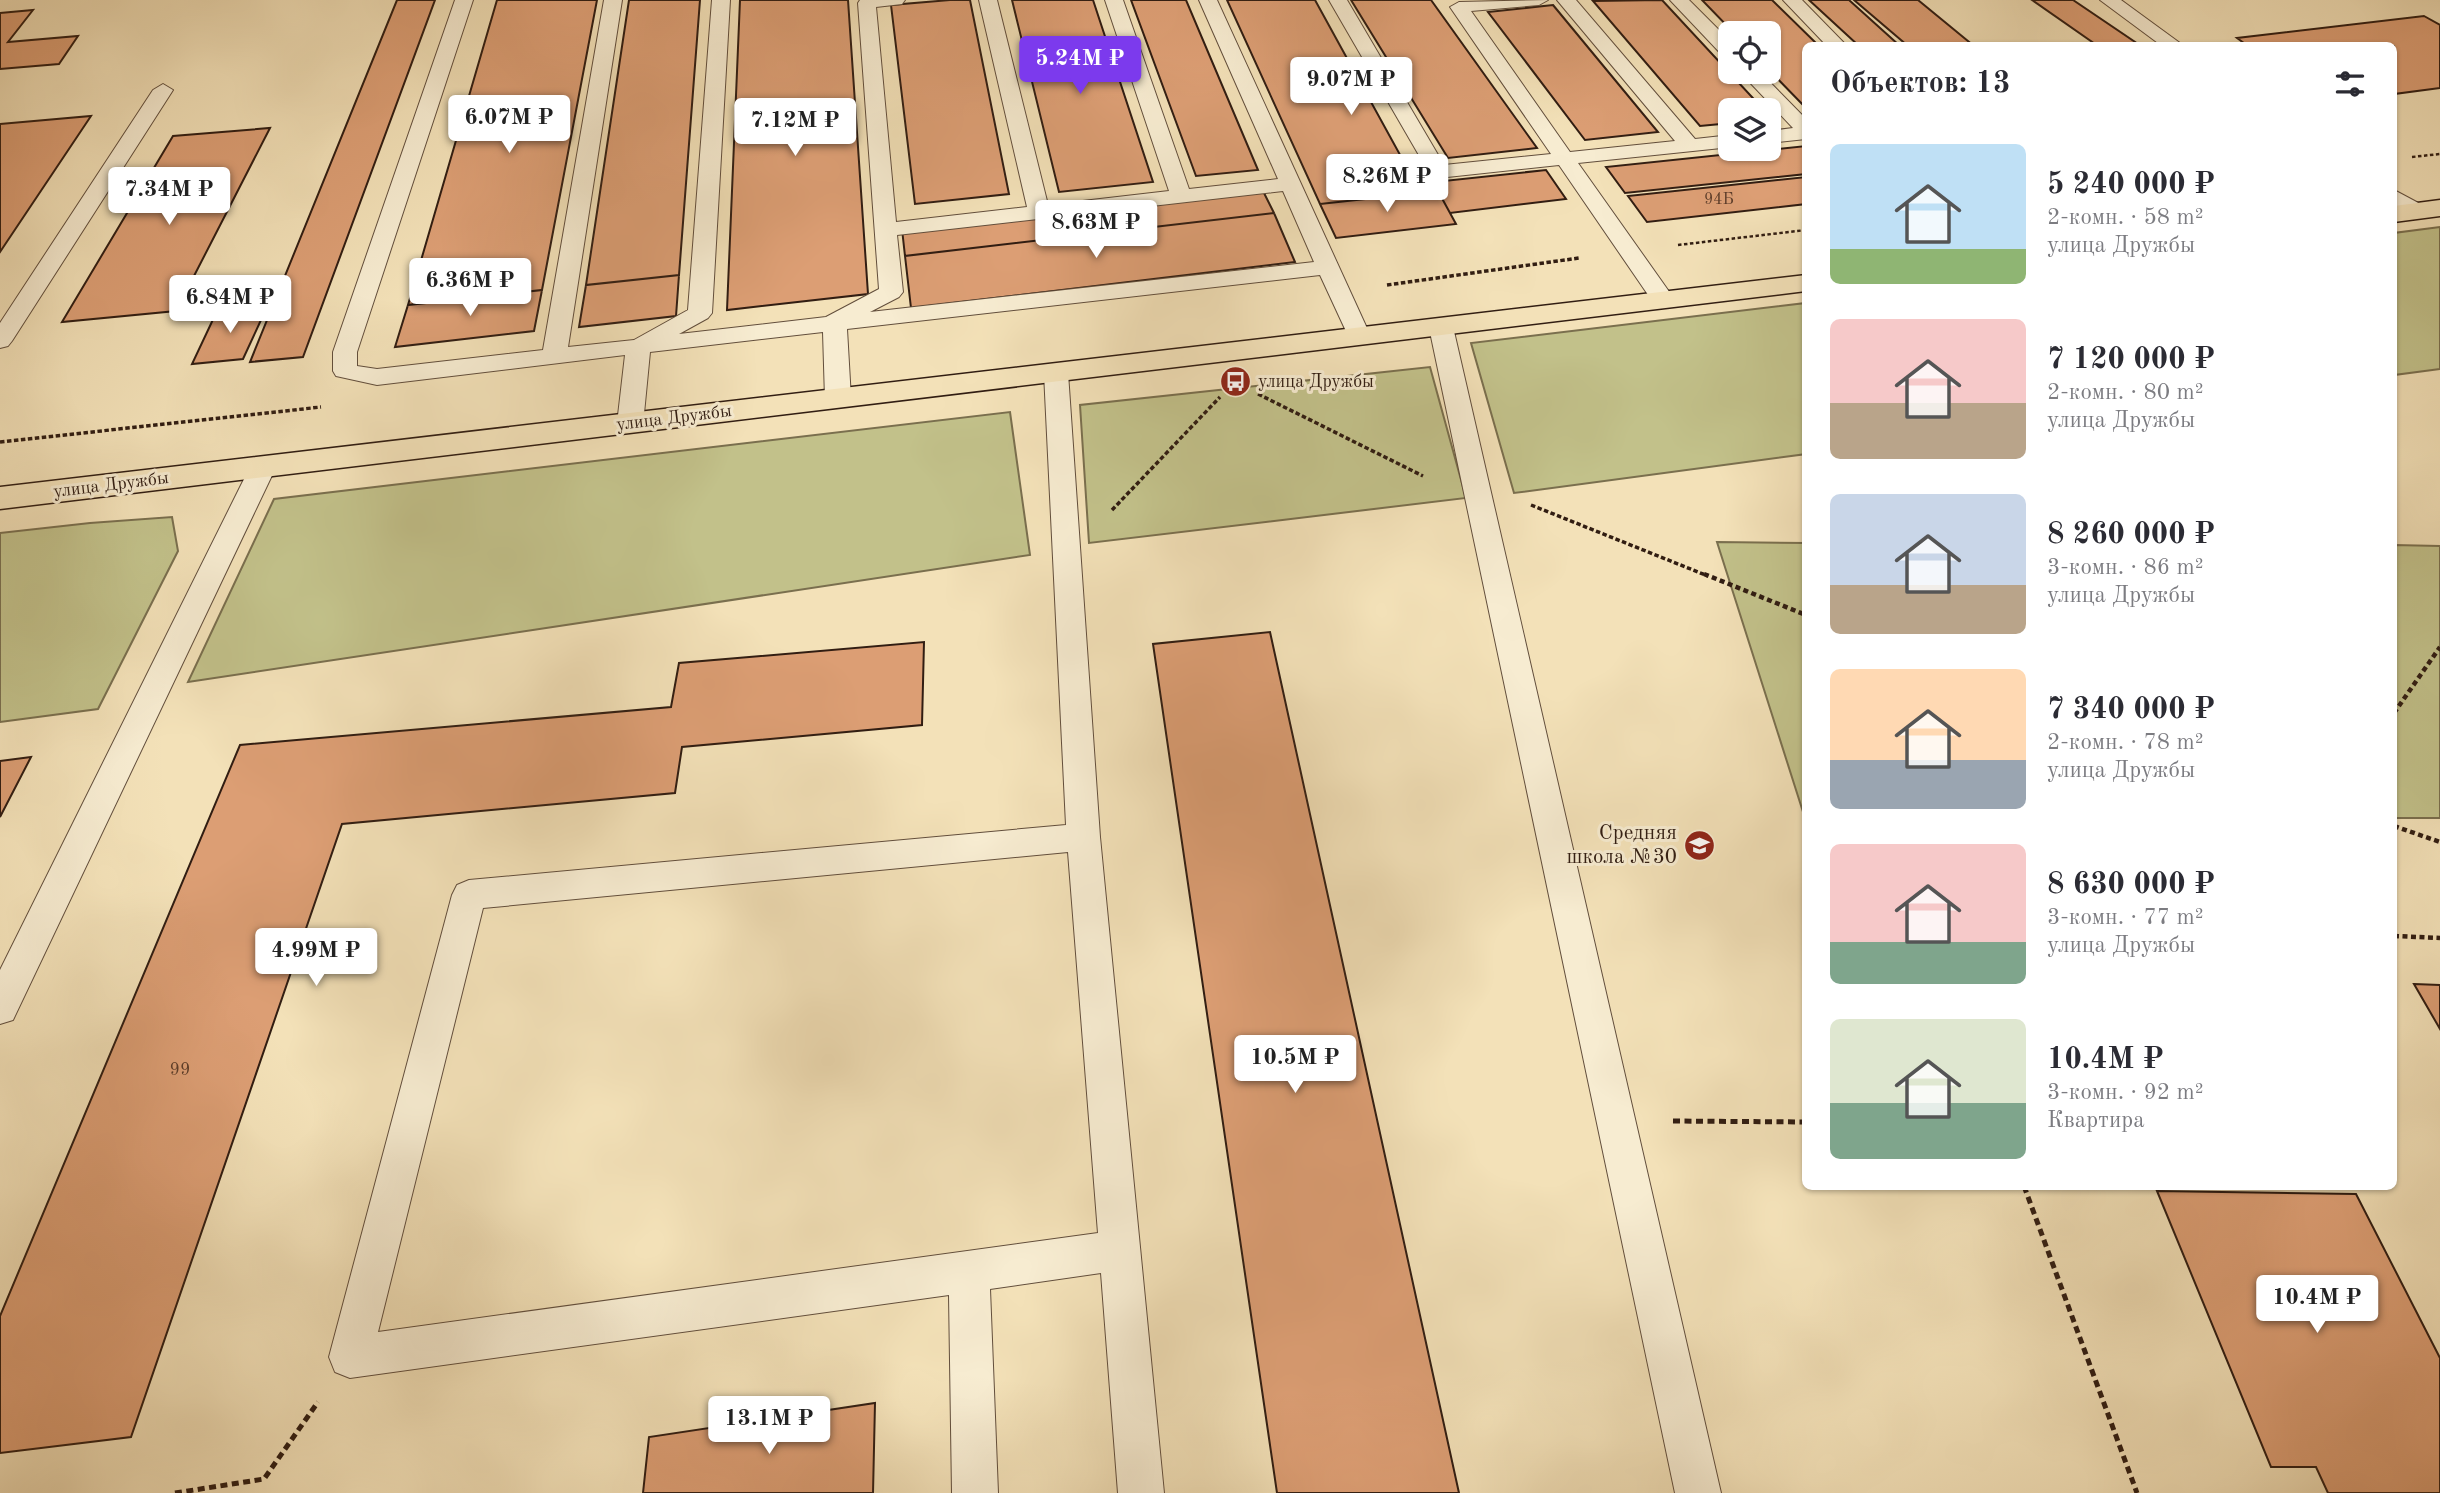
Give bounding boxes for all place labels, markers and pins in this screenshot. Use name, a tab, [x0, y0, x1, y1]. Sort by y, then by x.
pin: 5.24M ₽	[1015, 36, 1145, 96]
pin: 9.07M ₽	[1286, 58, 1416, 117]
pin: 6.07M ₽	[444, 96, 574, 155]
pin: 7.12M ₽	[730, 99, 860, 158]
pin: 8.26M ₽	[1322, 154, 1452, 214]
pin: 7.34M ₽	[104, 168, 234, 227]
pin: 8.63M ₽	[1031, 201, 1161, 260]
pin: 6.36M ₽	[405, 258, 535, 318]
pin: 6.84M ₽	[165, 276, 295, 335]
bus stop icon: улица Дружбы	[1218, 365, 1252, 399]
place label: улица Дружбы	[1258, 373, 1374, 391]
place label: Средняя школа №30	[1566, 823, 1677, 868]
school or university icon: Средняя школа №30	[1683, 828, 1717, 862]
pin: 4.99M ₽	[251, 928, 381, 988]
pin: 10.5M ₽	[1230, 1036, 1360, 1095]
pin: 10.4M ₽	[2252, 1276, 2382, 1335]
pin: 13.1M ₽	[704, 1396, 834, 1456]

